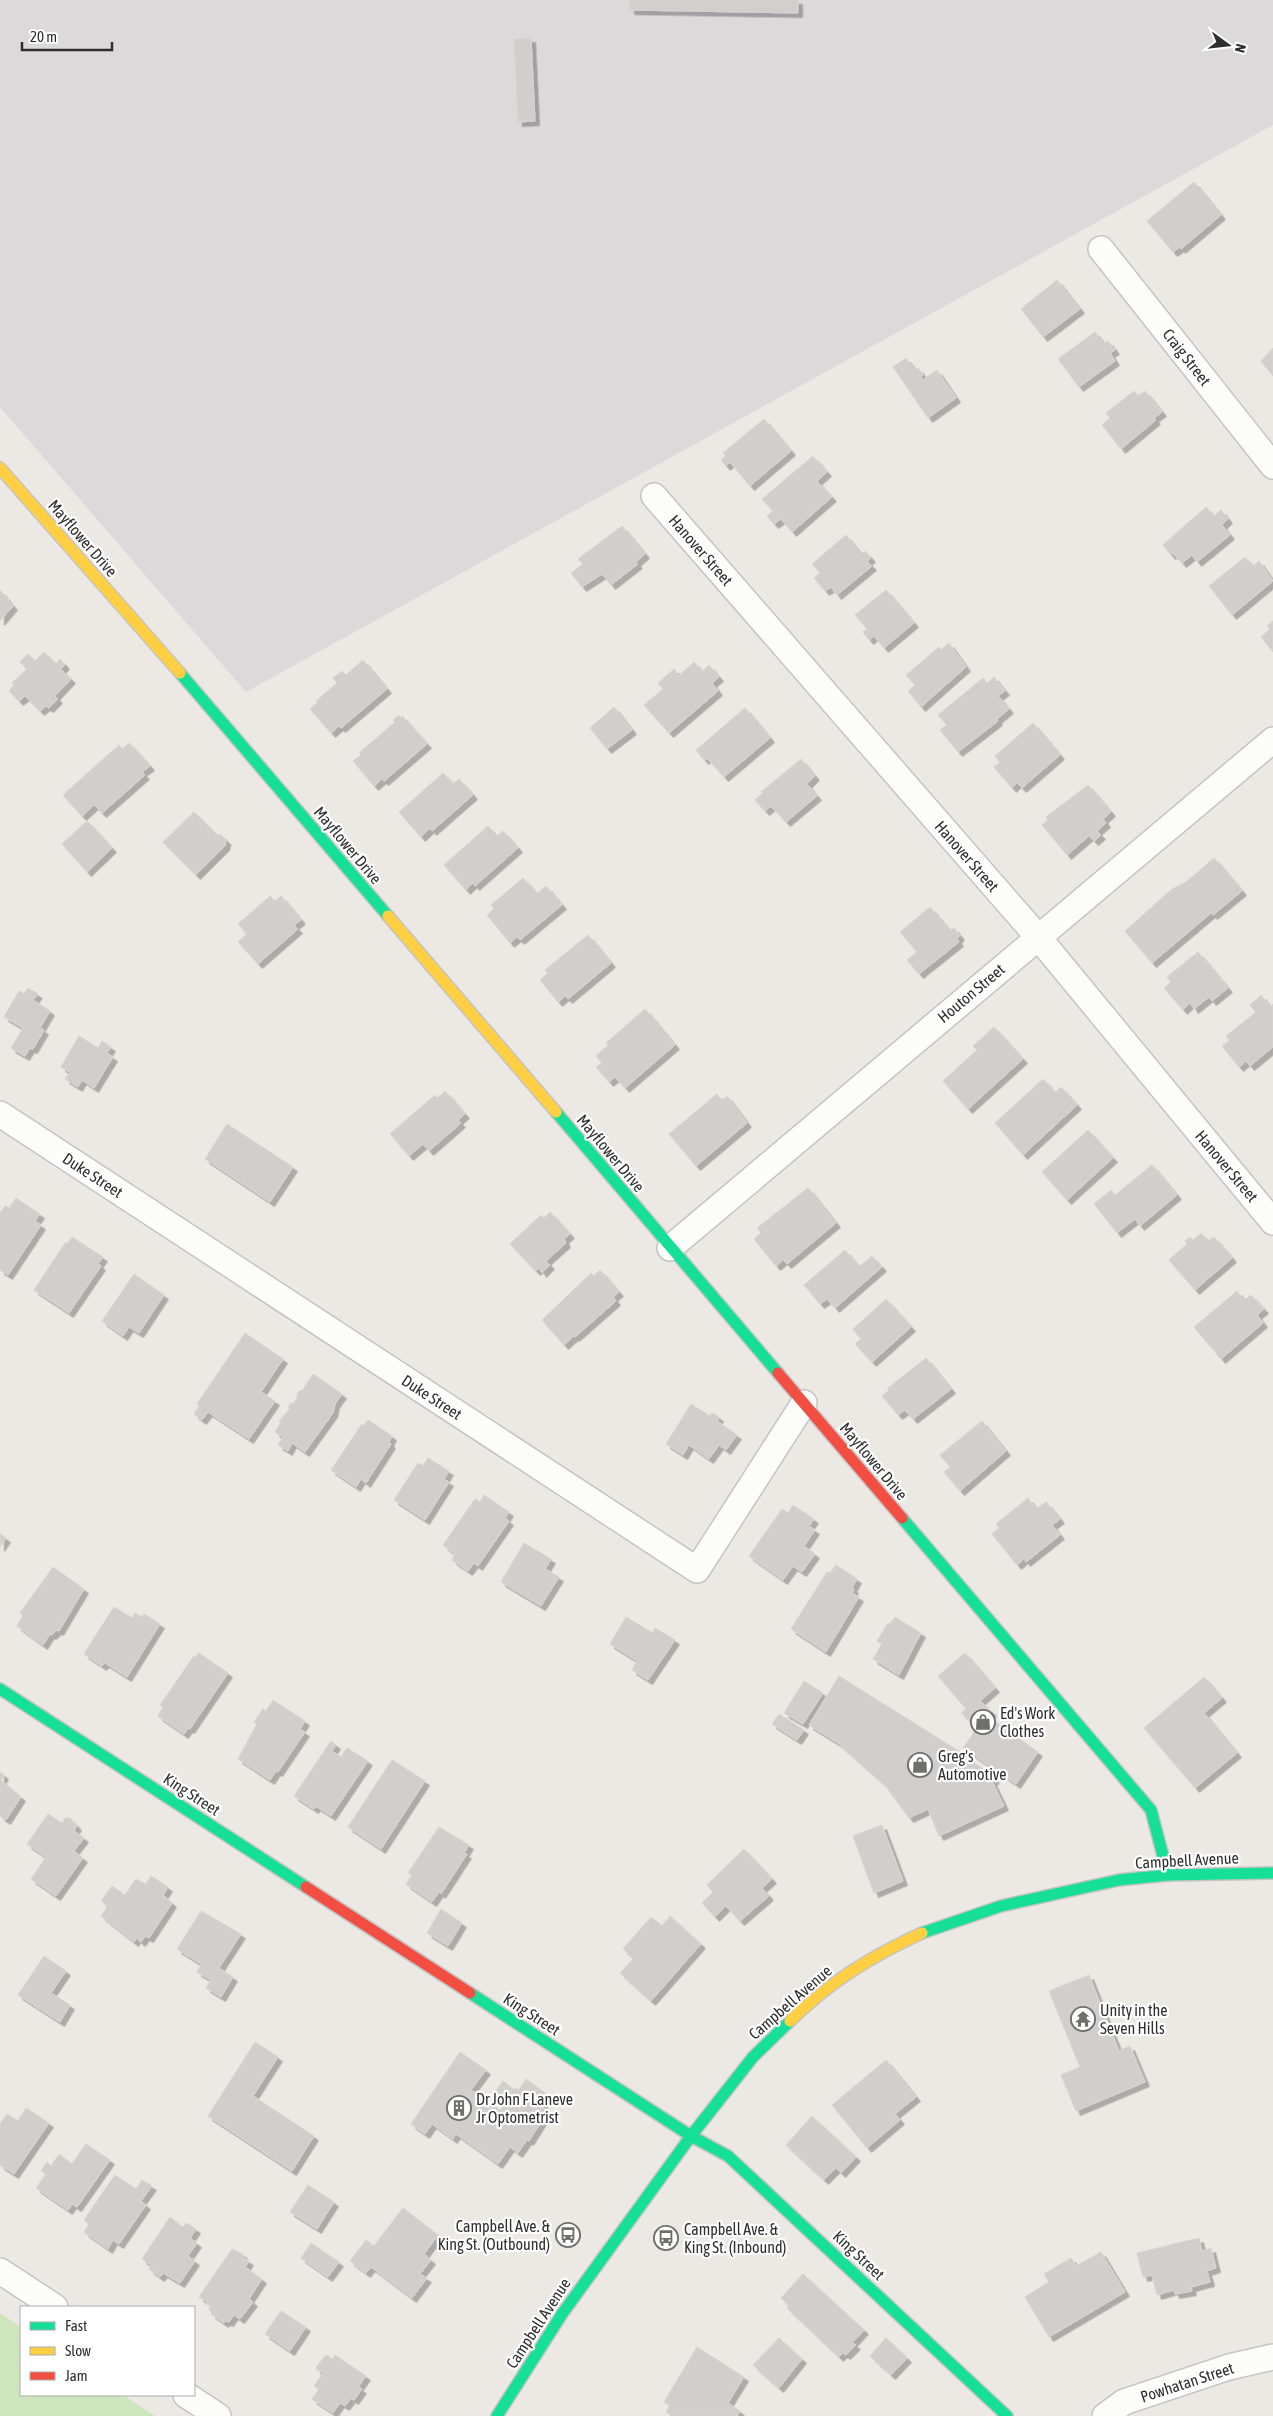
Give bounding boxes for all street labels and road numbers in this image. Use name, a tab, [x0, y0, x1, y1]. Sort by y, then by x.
street label: Craig Street	[1159, 325, 1215, 390]
street label: Mayflower Drive	[44, 496, 121, 580]
street label: Hanover Street	[665, 511, 737, 589]
street label: Mayflower Drive	[310, 803, 386, 888]
street label: Hanover Street	[931, 817, 1003, 895]
street label: Houton Street	[934, 960, 1008, 1026]
street label: Mayflower Drive	[573, 1111, 649, 1196]
street label: Hanover Street	[1192, 1127, 1262, 1206]
street label: Duke Street	[60, 1149, 127, 1201]
street label: Duke Street	[399, 1371, 466, 1423]
street label: Mayflower Drive	[836, 1419, 912, 1504]
street label: King Street	[160, 1769, 224, 1820]
street label: Campbell Avenue	[1135, 1848, 1239, 1873]
street label: Campbell Avenue	[745, 1961, 836, 2044]
street label: King Street	[500, 1989, 564, 2040]
street label: King Street	[829, 2227, 889, 2284]
street label: Campbell Avenue	[502, 2275, 575, 2372]
street label: Powhatan Street	[1138, 2358, 1236, 2406]

